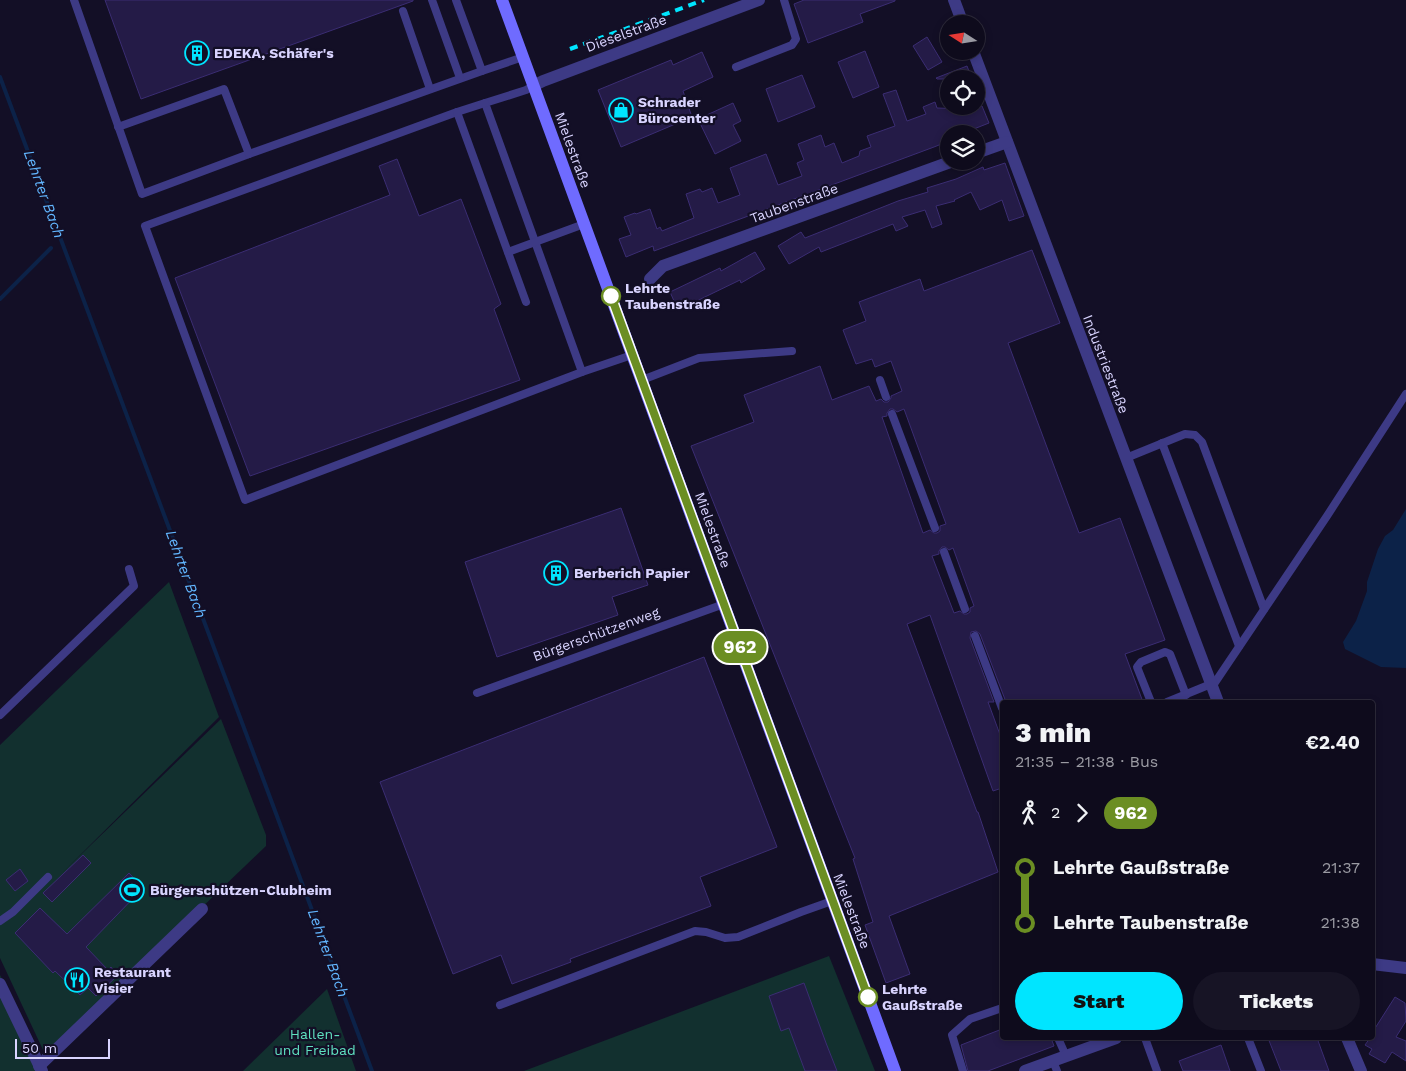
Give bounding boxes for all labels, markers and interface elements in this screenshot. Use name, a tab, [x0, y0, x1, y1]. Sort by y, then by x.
street label: Dieselstraße	[583, 11, 669, 55]
north arrow	[940, 15, 985, 60]
map controls	[940, 15, 985, 170]
building icon: EDEKA, Schäfer's	[184, 40, 210, 66]
place label: EDEKA, Schäfer's	[214, 45, 334, 61]
button: locate	[940, 70, 985, 115]
place label: Schrader Bürocenter	[638, 94, 716, 126]
shop icon: Schrader Bürocenter	[608, 97, 634, 123]
street label: Mielestraße	[552, 110, 594, 190]
button: layers	[940, 125, 985, 170]
water label: Lehrter Bach	[20, 147, 68, 241]
street label: Taubenstraße	[748, 180, 840, 226]
place label: Lehrte Taubenstraße	[625, 280, 720, 312]
marker: Lehrte Taubenstraße	[601, 286, 621, 306]
street label: Industriestraße	[1080, 312, 1132, 416]
street label: Mielestraße	[692, 490, 734, 570]
water label: Lehrter Bach	[162, 527, 210, 621]
building icon: Berberich Papier	[543, 560, 569, 586]
place label: Berberich Papier	[574, 565, 690, 581]
street label: Bürgerschützenweg	[531, 603, 662, 664]
line badge: 962	[711, 631, 769, 663]
text: 962	[724, 636, 756, 657]
text: 3 min	[1015, 716, 1091, 749]
text: €2.40	[1305, 731, 1360, 754]
text: 21:35 – 21:38 · Bus	[1015, 752, 1158, 771]
icon: walk	[1015, 799, 1043, 827]
icon: forward	[1068, 799, 1096, 827]
text: 962	[1114, 802, 1147, 823]
text: 2	[1051, 803, 1060, 822]
text: Lehrte Gaußstraße	[1053, 856, 1229, 879]
text: 21:37	[1322, 858, 1360, 877]
street label: Mielestraße	[830, 871, 874, 951]
sports icon: Bürgerschützen-Clubheim	[119, 877, 145, 903]
place label: Bürgerschützen-Clubheim	[150, 882, 332, 898]
water label: Lehrter Bach	[304, 906, 352, 1000]
text: Lehrte Taubenstraße	[1053, 911, 1248, 934]
text: 21:38	[1321, 913, 1360, 932]
place label: Restaurant Visier	[94, 964, 171, 996]
restaurant icon: Restaurant Visier	[64, 967, 90, 993]
button: Start	[1015, 972, 1183, 1030]
button: Tickets	[1193, 972, 1360, 1030]
place label: Lehrte Gaußstraße	[882, 981, 963, 1013]
marker: Lehrte Gaußstraße	[858, 987, 878, 1007]
park label: Hallen- und Freibad	[274, 1026, 356, 1058]
scale bar	[15, 1036, 110, 1059]
text: 50 m	[22, 1040, 57, 1056]

